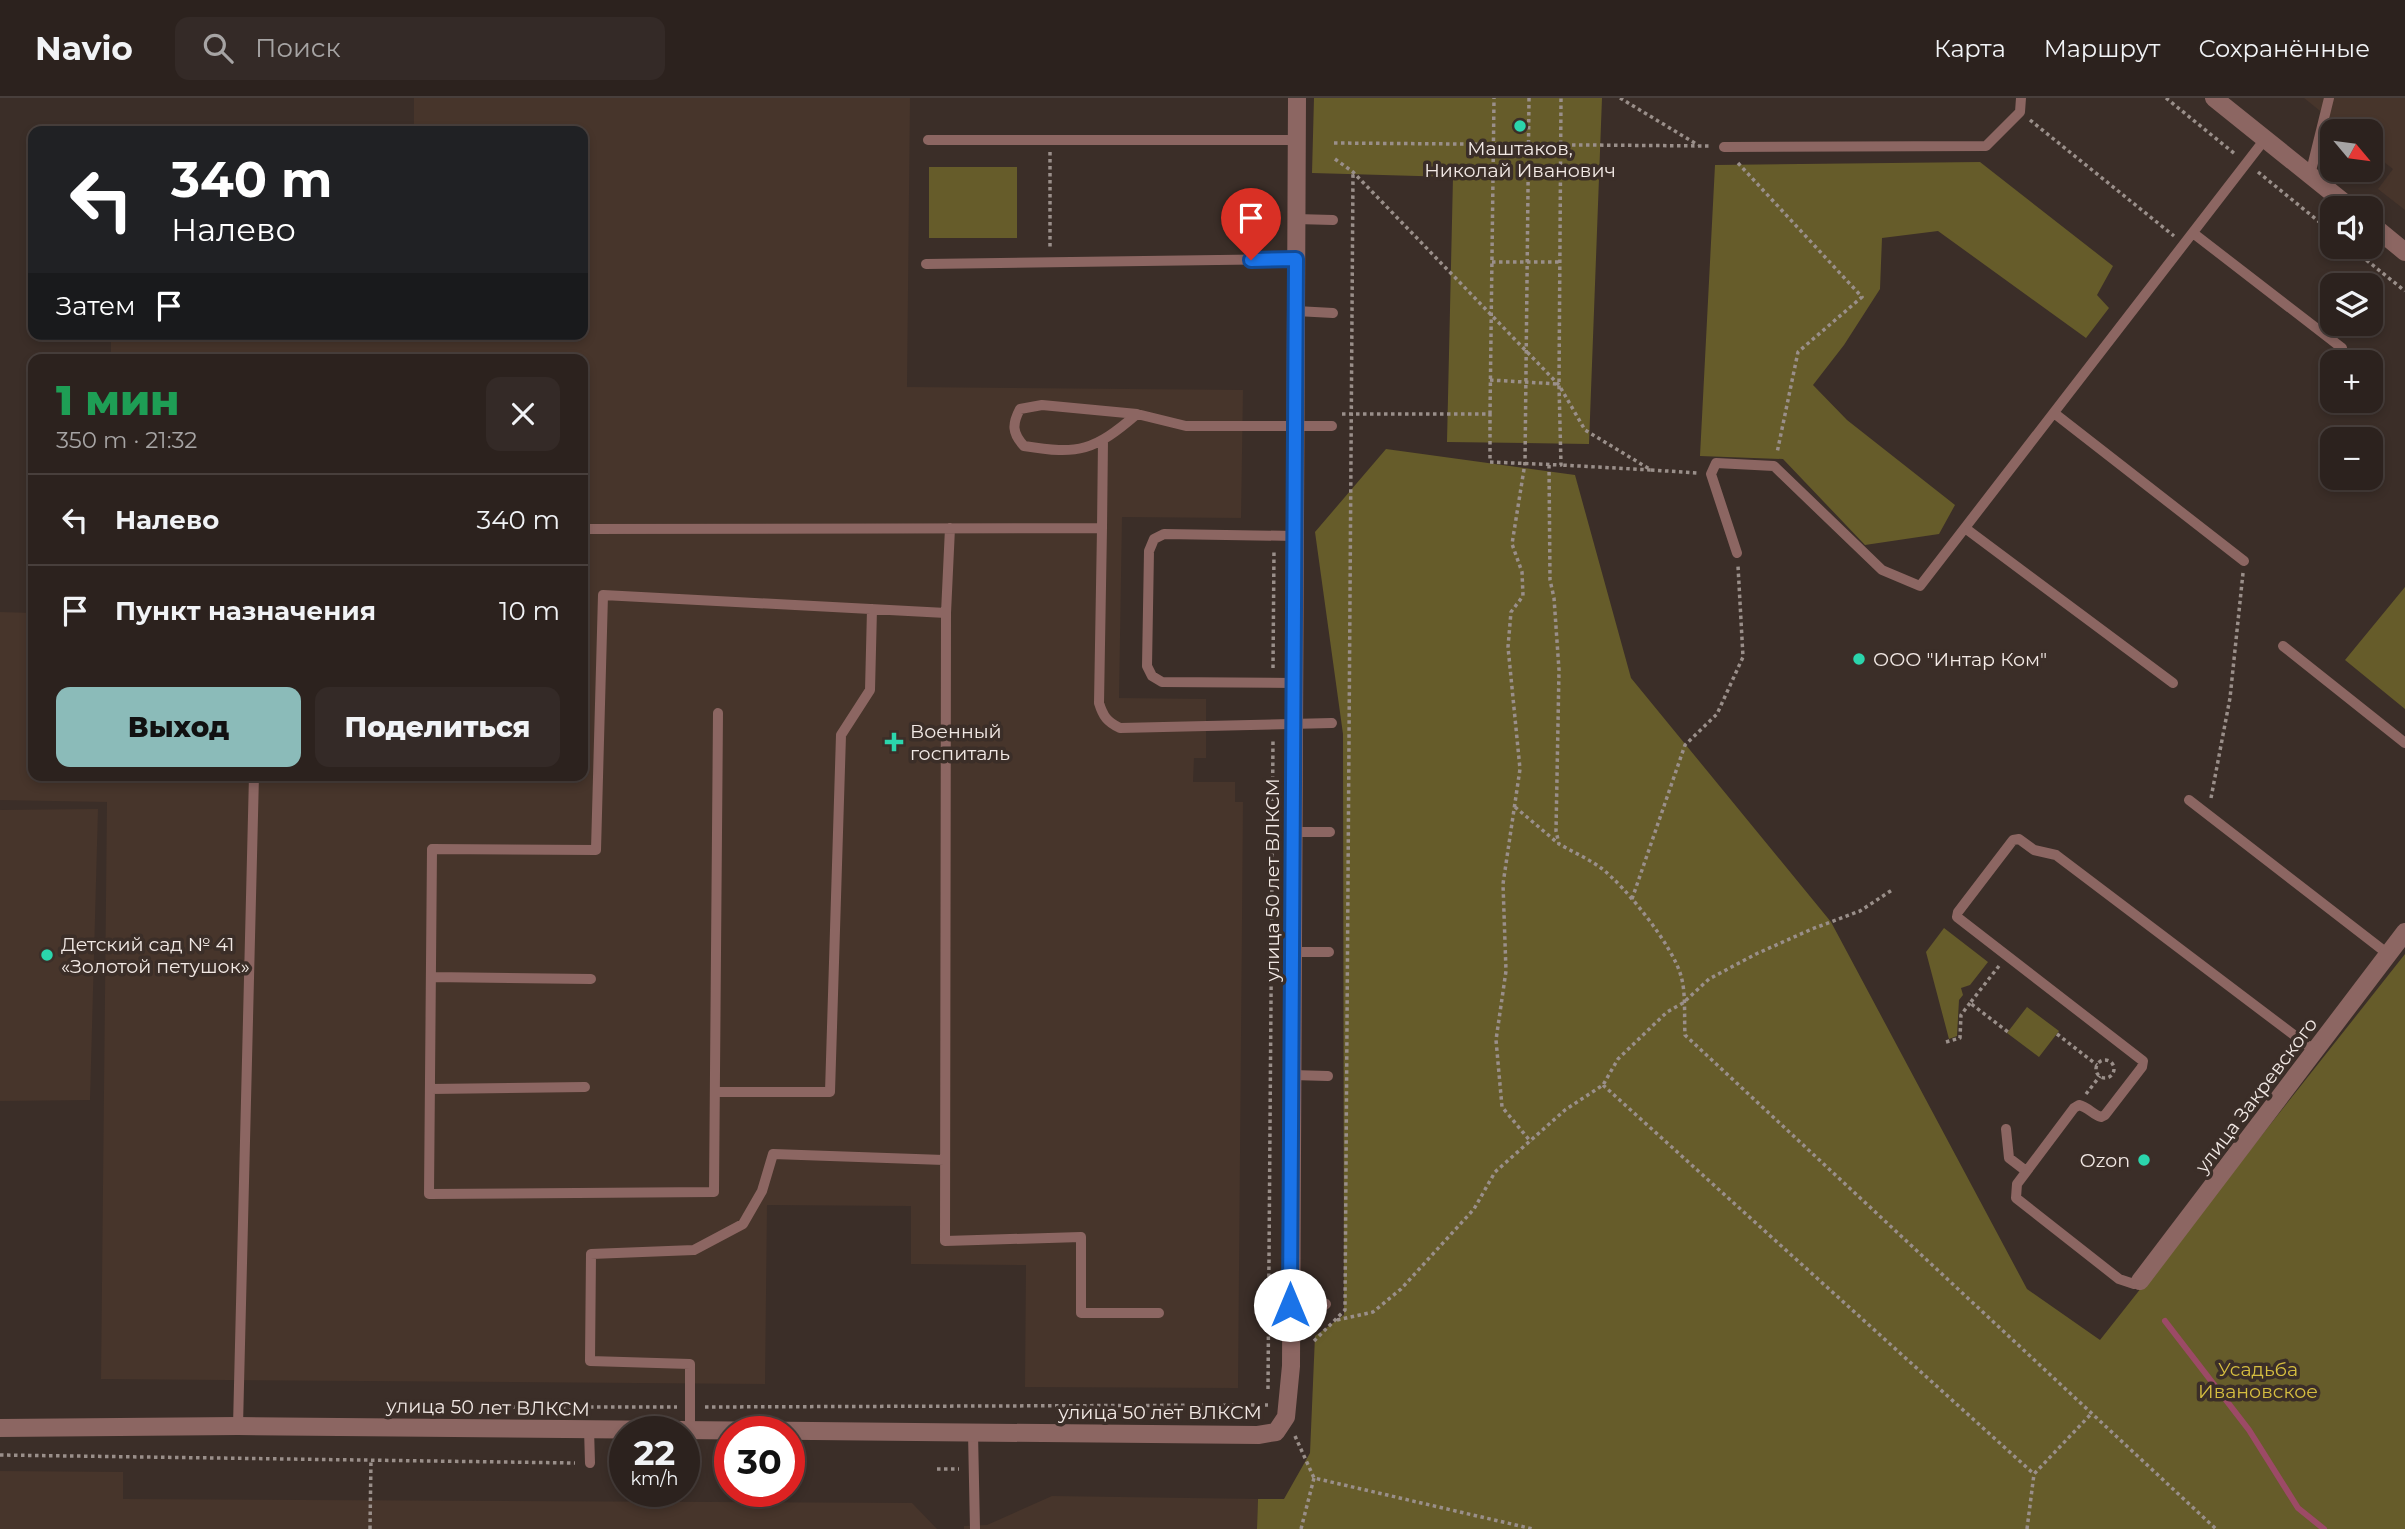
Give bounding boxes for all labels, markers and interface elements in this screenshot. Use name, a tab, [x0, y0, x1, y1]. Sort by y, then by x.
search box	[175, 17, 665, 80]
text: Navio	[35, 28, 133, 68]
icon: search	[199, 29, 237, 67]
text: Поиск	[255, 32, 341, 64]
text: Карта	[1934, 34, 2006, 63]
text: Маршрут	[2044, 34, 2160, 63]
text: Сохранённые	[2198, 34, 2370, 63]
marker: Маштаков, Николай Иванович	[1512, 118, 1528, 134]
north arrow	[2320, 119, 2384, 182]
map controls	[2320, 119, 2383, 490]
place label: Маштаков, Николай Иванович	[1424, 137, 1616, 182]
text: 340 m	[171, 150, 332, 209]
icon: left	[56, 154, 147, 245]
pin	[1221, 188, 1281, 260]
button: sound	[2320, 196, 2383, 259]
icon: arrive	[1232, 199, 1270, 237]
text: Налево	[171, 210, 296, 249]
button: layers	[2320, 273, 2383, 336]
icon: arrive	[150, 287, 188, 325]
text: Затем	[56, 290, 136, 322]
button: +	[2320, 350, 2383, 413]
text: 1 мин	[56, 374, 180, 426]
button: close	[486, 377, 560, 451]
text: 350 m · 21:32	[56, 426, 197, 454]
button: −	[2320, 427, 2383, 490]
icon: left	[56, 501, 94, 539]
text: Налево	[115, 504, 219, 536]
text: 340 m	[477, 504, 560, 536]
icon: arrive	[56, 592, 94, 630]
text: Пункт назначения	[115, 595, 376, 627]
text: 10 m	[499, 595, 560, 627]
place label: ООО "Интар Ком"	[1873, 648, 2047, 671]
marker: ООО "Интар Ком"	[1851, 651, 1867, 667]
button: Выход	[56, 687, 301, 767]
button: Поделиться	[315, 687, 560, 767]
place label: Военный госпиталь	[910, 720, 1010, 765]
marker: Военный госпиталь	[884, 732, 904, 752]
street label: улица 50 лет ВЛКСМ	[1261, 778, 1284, 983]
place label: Детский сад № 41 «Золотой петушок»	[61, 933, 250, 978]
marker: Детский сад № 41 «Золотой петушок»	[39, 947, 55, 963]
street label: улица Закревского	[2190, 1013, 2322, 1178]
place label: Ozon	[2080, 1149, 2130, 1172]
marker: Ozon	[2136, 1152, 2152, 1168]
position arrow	[1253, 1268, 1327, 1342]
park label: Усадьба Ивановское	[2198, 1358, 2318, 1403]
street label: улица 50 лет ВЛКСМ	[385, 1394, 590, 1421]
street label: улица 50 лет ВЛКСМ	[1057, 1401, 1262, 1424]
speed limit sign: 30	[714, 1416, 805, 1507]
text: 22	[634, 1431, 675, 1474]
text: km/h	[630, 1468, 679, 1490]

